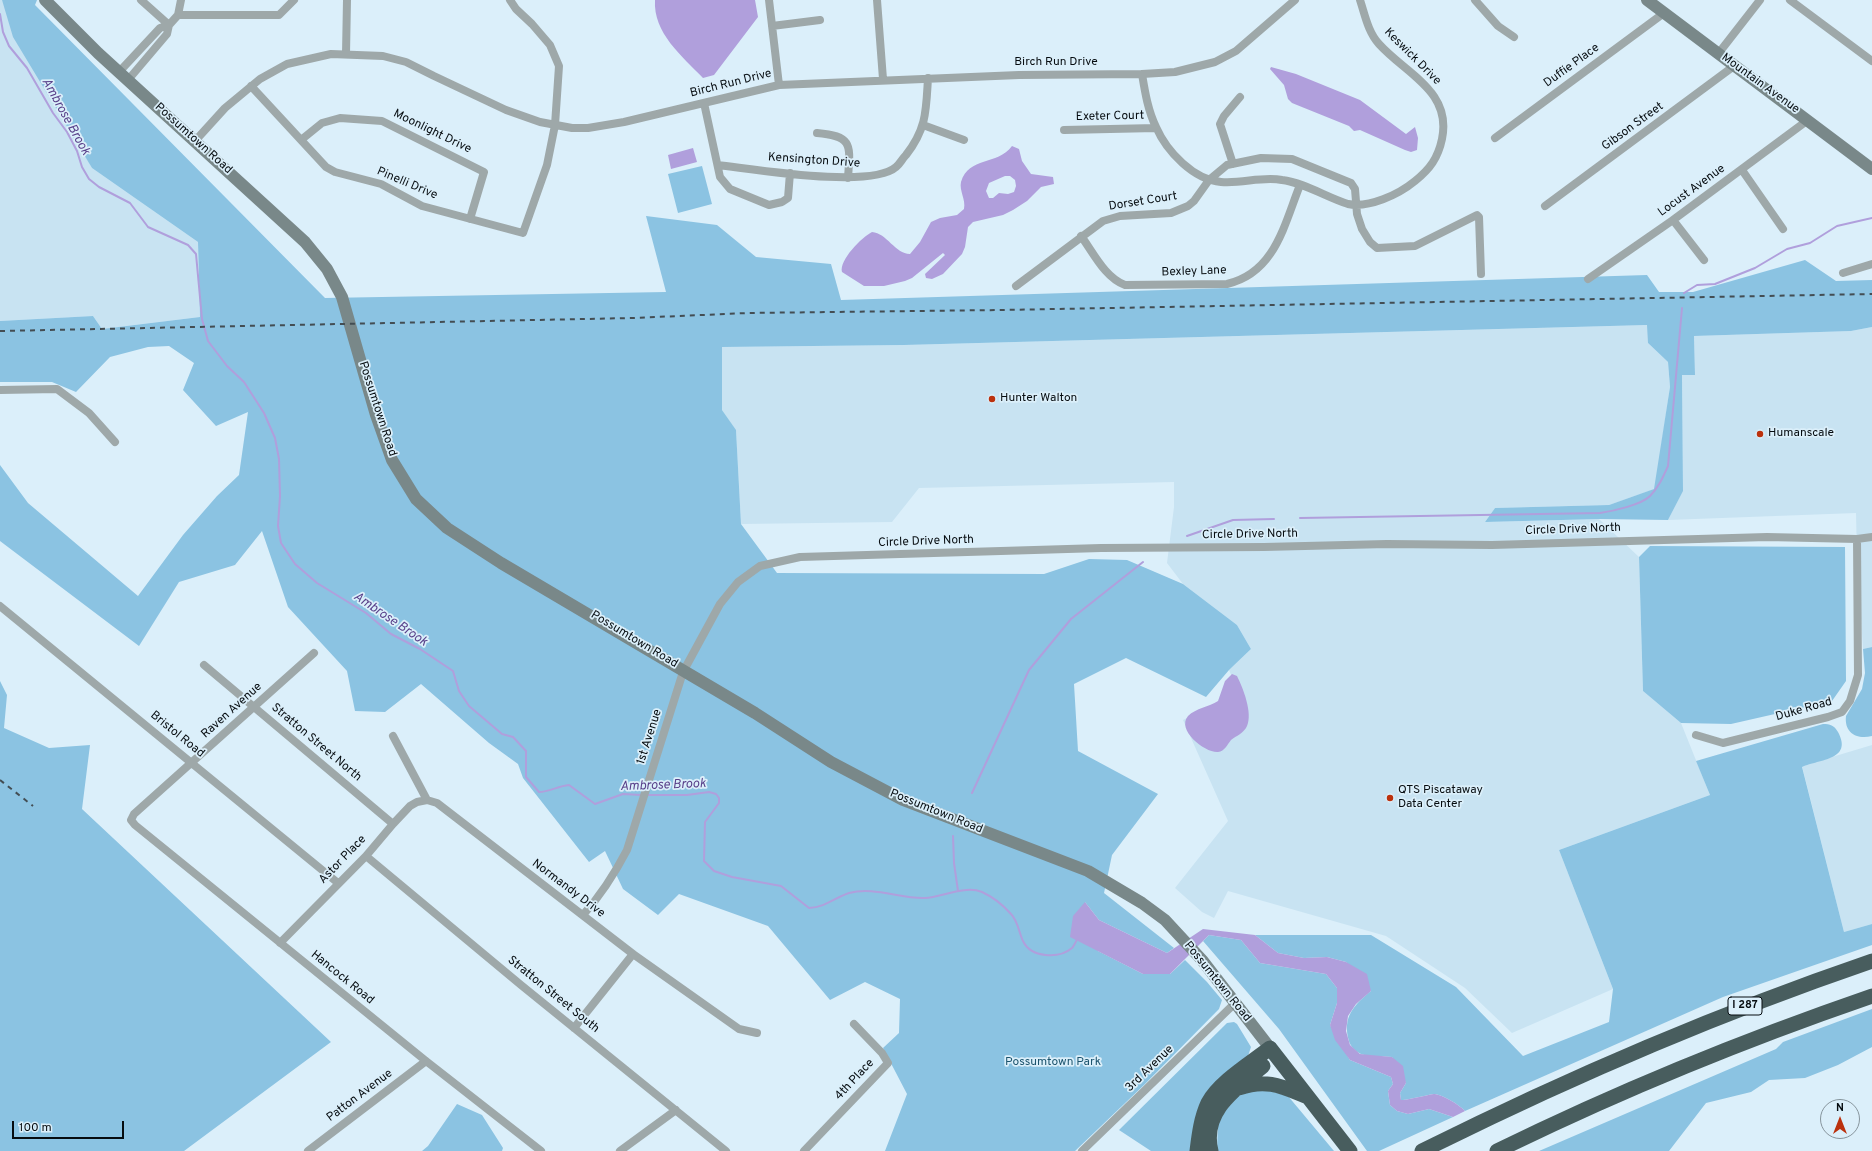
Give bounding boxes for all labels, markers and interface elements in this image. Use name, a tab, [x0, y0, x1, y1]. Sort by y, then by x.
street label: Keswick Drive	[1380, 25, 1444, 89]
street label: Duffie Place	[1541, 41, 1603, 91]
street label: Mountain Avenue	[1718, 51, 1802, 117]
street label: Birch Run Drive	[1014, 56, 1098, 70]
street label: Birch Run Drive	[689, 67, 773, 101]
water label: Ambrose Brook	[37, 76, 93, 158]
street label: Gibson Street	[1599, 100, 1667, 154]
street label: Possumtown Road	[151, 101, 235, 177]
street label: Moonlight Drive	[391, 107, 473, 157]
street label: Exeter Court	[1076, 109, 1144, 125]
street label: Kensington Drive	[767, 151, 861, 171]
street label: Locust Avenue	[1656, 162, 1728, 220]
street label: Pinelli Drive	[374, 165, 440, 203]
street label: Dorset Court	[1108, 189, 1178, 215]
street label: Bexley Lane	[1161, 264, 1227, 280]
street label: Possumtown Road	[355, 360, 399, 458]
place label: Hunter Walton	[1000, 392, 1077, 406]
marker: Hunter Walton	[987, 394, 997, 404]
place label: Humanscale	[1768, 427, 1834, 441]
marker: Humanscale	[1755, 429, 1765, 439]
street label: Circle Drive North	[1525, 521, 1621, 539]
street label: Circle Drive North	[1202, 527, 1298, 543]
street label: Circle Drive North	[878, 533, 974, 551]
water label: Ambrose Brook	[350, 590, 430, 650]
street label: Possumtown Road	[588, 608, 680, 672]
street label: Raven Avenue	[199, 680, 265, 742]
street label: Duke Road	[1774, 695, 1834, 725]
street label: Stratton Street North	[268, 701, 364, 785]
street label: 1st Avenue	[634, 708, 666, 766]
street label: Bristol Road	[147, 709, 207, 761]
water label: Ambrose Brook	[620, 777, 706, 795]
place label: QTS Piscataway Data Center	[1398, 784, 1483, 812]
street label: Possumtown Road	[887, 787, 985, 837]
marker: QTS Piscataway Data Center	[1385, 793, 1395, 803]
street label: Astor Place	[316, 833, 370, 887]
street label: Normandy Drive	[529, 857, 607, 921]
street label: Possumtown Road	[1180, 939, 1254, 1025]
street label: Hancock Road	[307, 948, 377, 1008]
street label: Stratton Street South	[504, 954, 602, 1036]
road number: I 287	[1728, 997, 1762, 1015]
street label: 3rd Avenue	[1123, 1043, 1177, 1095]
street label: 4th Place	[832, 1056, 878, 1104]
park label: Possumtown Park	[1005, 1056, 1101, 1070]
street label: Patton Avenue	[324, 1067, 396, 1125]
north arrow	[1820, 1099, 1860, 1139]
text: N	[1836, 1101, 1844, 1115]
scale bar	[14, 1113, 126, 1139]
text: 100 m	[19, 1120, 52, 1136]

